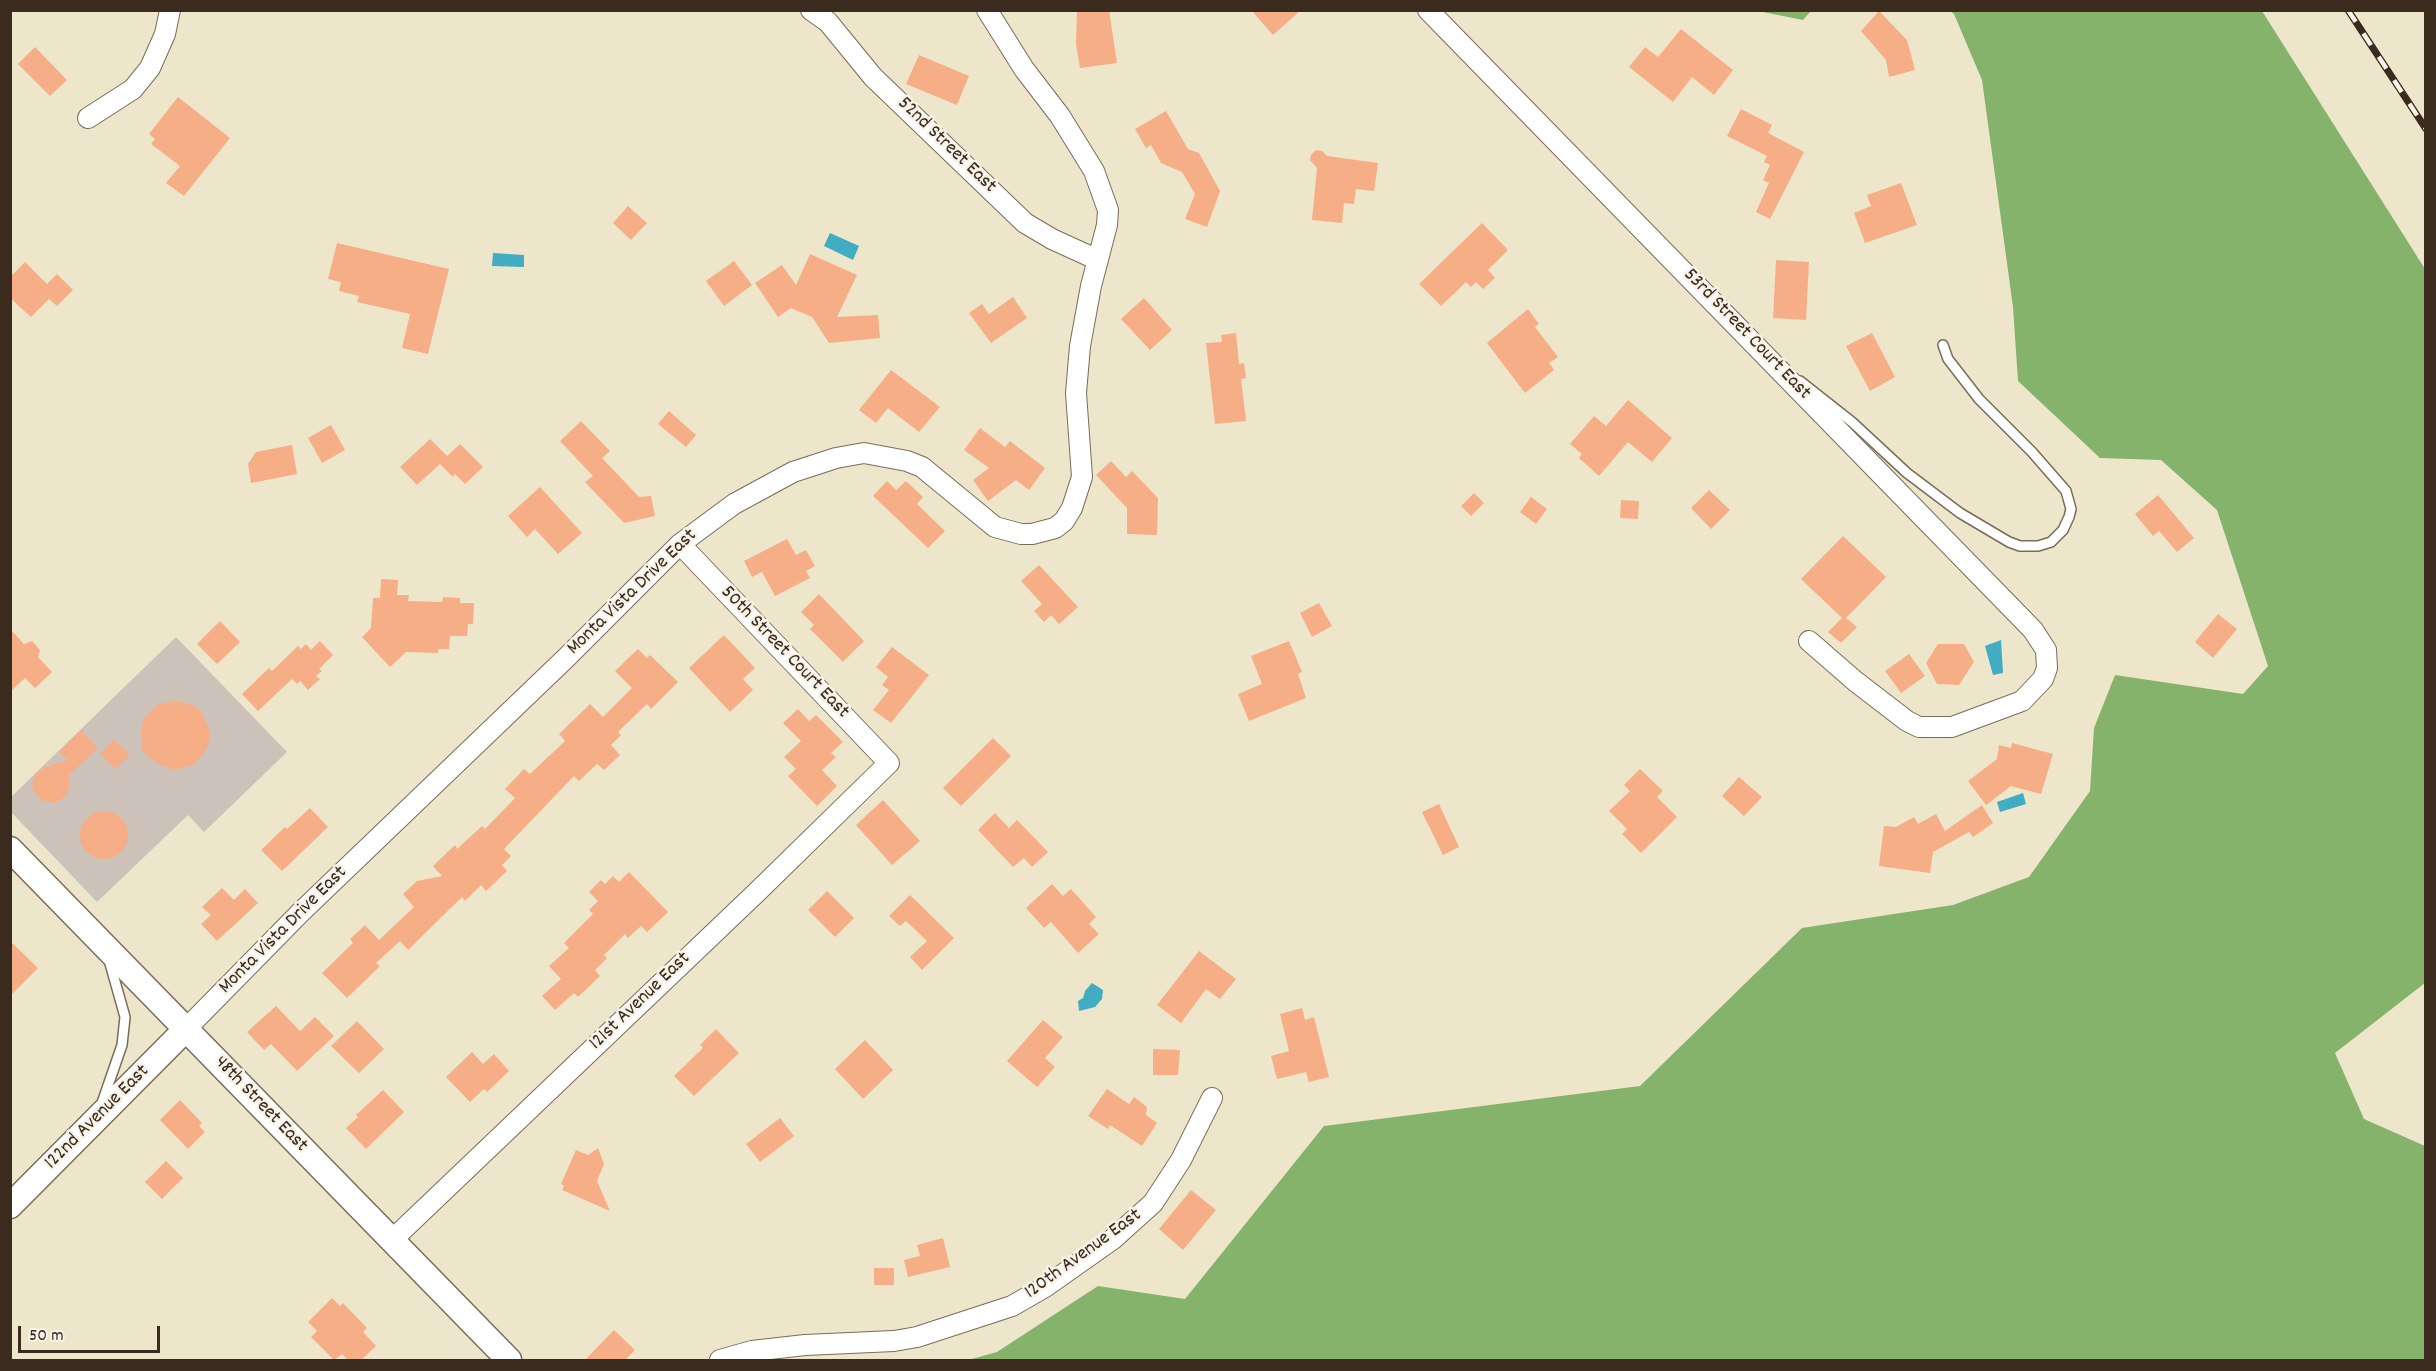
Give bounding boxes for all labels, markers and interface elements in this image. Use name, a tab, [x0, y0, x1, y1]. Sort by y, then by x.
street label: 52nd Street East	[891, 93, 1001, 199]
street label: 53rd Street Court East	[1677, 264, 1815, 406]
street label: Monta Vista Drive East	[563, 525, 703, 661]
street label: 50th Street Court East	[714, 582, 854, 724]
street label: Monta Vista Drive East	[215, 862, 353, 1000]
street label: 121st Avenue East	[585, 948, 697, 1056]
street label: 48th Street East	[208, 1052, 312, 1158]
street label: 122nd Avenue East	[41, 1061, 155, 1175]
street label: 120th Avenue East	[1021, 1205, 1147, 1305]
scale bar	[21, 1314, 164, 1352]
text: 50 m	[29, 1324, 64, 1349]

